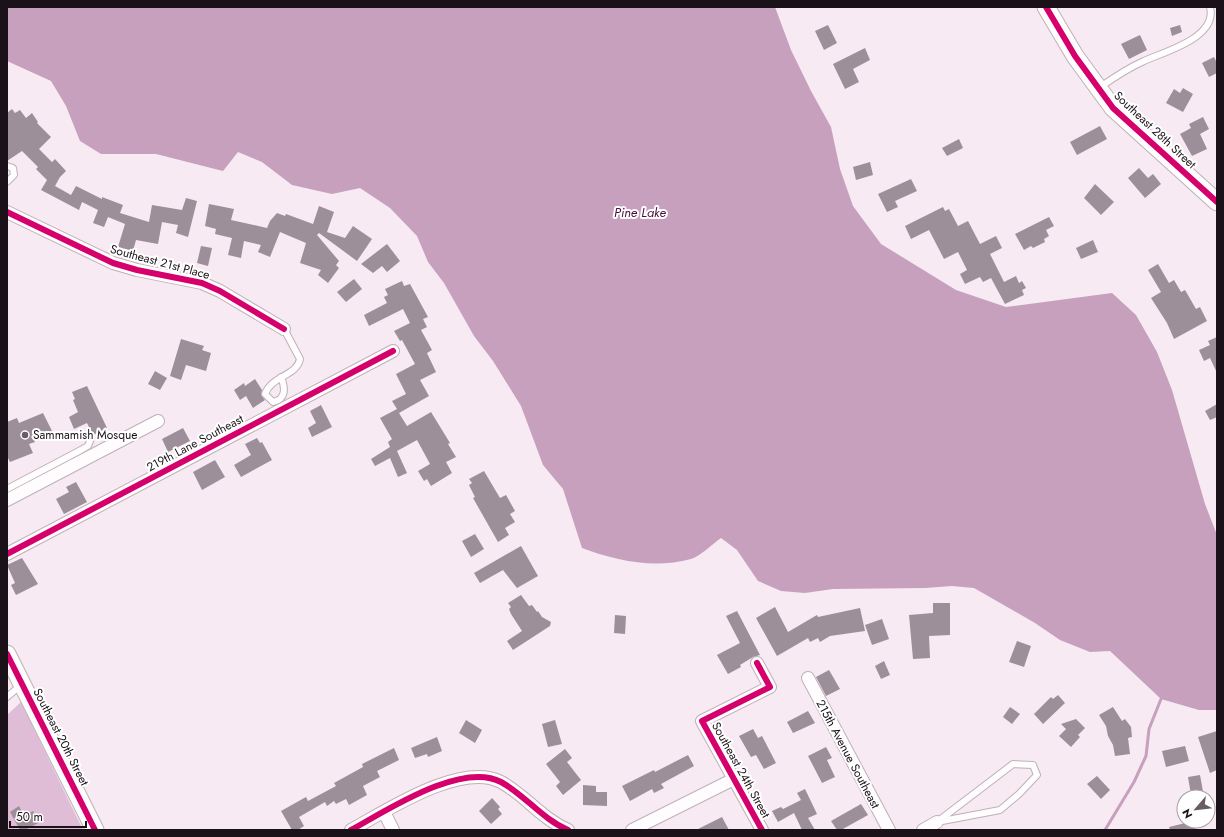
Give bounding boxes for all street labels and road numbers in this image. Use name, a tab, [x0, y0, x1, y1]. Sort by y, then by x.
street label: Southeast 28th Street	[1110, 87, 1200, 173]
street label: Southeast 21st Place	[108, 240, 212, 284]
street label: 219th Lane Southeast	[143, 410, 247, 476]
street label: Southeast 20th Street	[29, 685, 93, 789]
street label: 215th Avenue Southeast	[812, 696, 884, 812]
street label: Southeast 24th Street	[707, 719, 775, 821]

